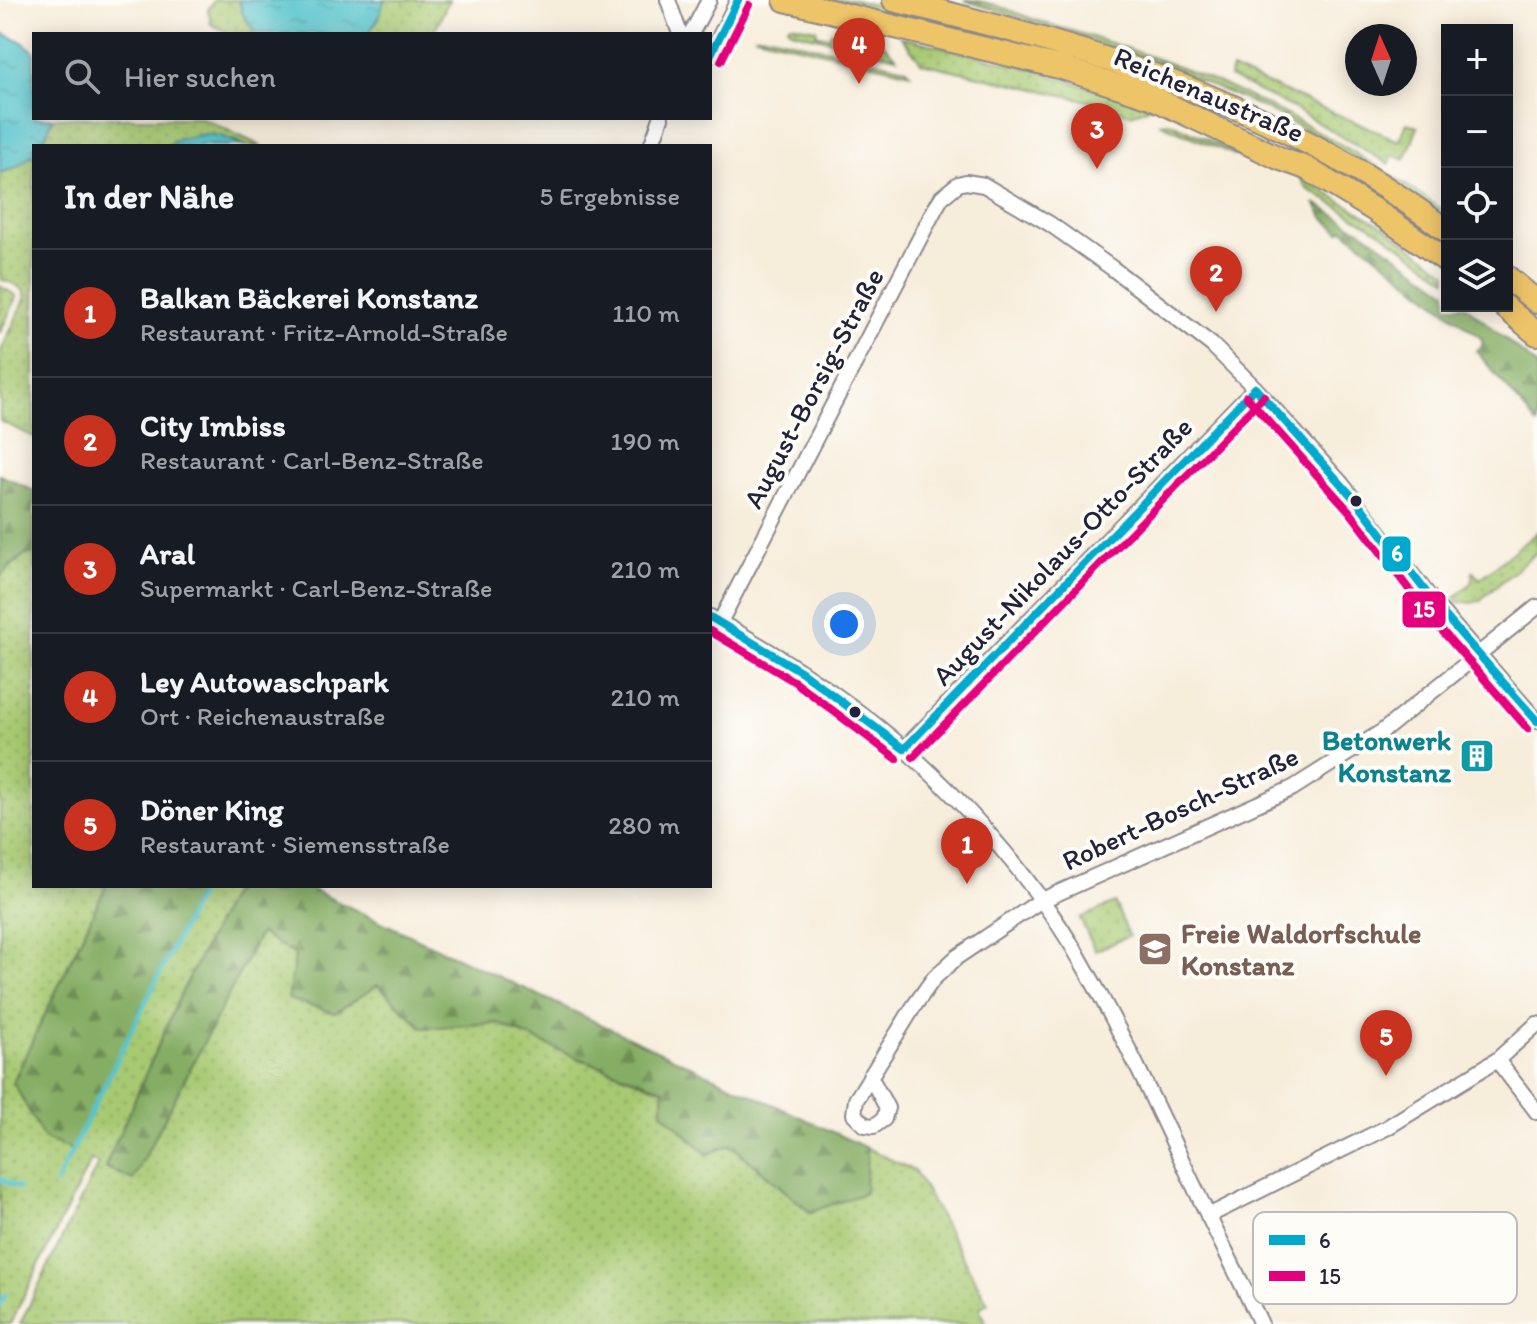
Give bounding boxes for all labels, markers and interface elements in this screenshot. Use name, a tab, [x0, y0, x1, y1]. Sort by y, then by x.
pin: 4	[833, 18, 885, 84]
north arrow	[1345, 24, 1417, 96]
map controls	[1441, 24, 1513, 312]
button: +	[1441, 24, 1513, 96]
search box	[32, 32, 712, 120]
street label: Reichenaustraße	[1109, 39, 1309, 149]
icon: search	[60, 54, 104, 98]
text: Hier suchen	[124, 58, 276, 95]
button: −	[1441, 96, 1513, 168]
pin: 3	[1071, 103, 1123, 169]
button: locate	[1441, 168, 1513, 240]
text: In der Nähe	[64, 176, 234, 217]
text: 5 Ergebnisse	[540, 180, 680, 212]
button: layers	[1441, 240, 1513, 312]
pin: 2	[1190, 246, 1242, 312]
street label: August-Borsig-Straße	[735, 262, 891, 514]
text: Balkan Bäckerei Konstanz	[140, 279, 478, 316]
text: 1	[84, 297, 96, 329]
text: 110 m	[612, 297, 680, 329]
text: Restaurant · Fritz-Arnold-Straße	[140, 316, 508, 348]
text: City Imbiss	[140, 407, 286, 444]
street label: August-Nikolaus-Otto-Straße	[925, 410, 1199, 692]
text: 2	[83, 425, 97, 457]
text: 190 m	[611, 425, 680, 457]
text: Restaurant · Carl-Benz-Straße	[140, 444, 484, 476]
unlabelled marker	[1348, 493, 1364, 509]
text: Aral	[140, 535, 195, 572]
line badge: 6	[1381, 535, 1412, 573]
text: 6	[1391, 540, 1403, 567]
text: 3	[83, 553, 97, 585]
text: 210 m	[611, 553, 680, 585]
text: Supermarkt · Carl-Benz-Straße	[140, 572, 492, 604]
line badge: 15	[1401, 590, 1447, 629]
text: 15	[1413, 596, 1435, 623]
your location	[824, 604, 864, 644]
text: Ley Autowaschpark	[140, 663, 389, 700]
text: 4	[82, 681, 98, 713]
text: 210 m	[611, 681, 680, 713]
text: Ort · Reichenaustraße	[140, 700, 385, 732]
unlabelled marker	[847, 704, 863, 720]
place label: Betonwerk Konstanz	[1322, 723, 1452, 789]
building icon: Betonwerk Konstanz	[1458, 737, 1496, 775]
street label: Robert-Bosch-Straße	[1056, 738, 1304, 878]
text: Döner King	[140, 791, 283, 828]
text: 5	[83, 809, 97, 841]
text: 280 m	[608, 809, 680, 841]
pin: 1	[941, 818, 993, 884]
text: Restaurant · Siemensstraße	[140, 828, 450, 860]
place label: Freie Waldorfschule Konstanz	[1181, 916, 1421, 982]
school or university icon: Freie Waldorfschule Konstanz	[1136, 930, 1174, 968]
pin: 5	[1360, 1010, 1412, 1076]
legend	[1253, 1212, 1517, 1304]
text: 6	[1319, 1227, 1331, 1254]
text: 15	[1319, 1263, 1341, 1290]

